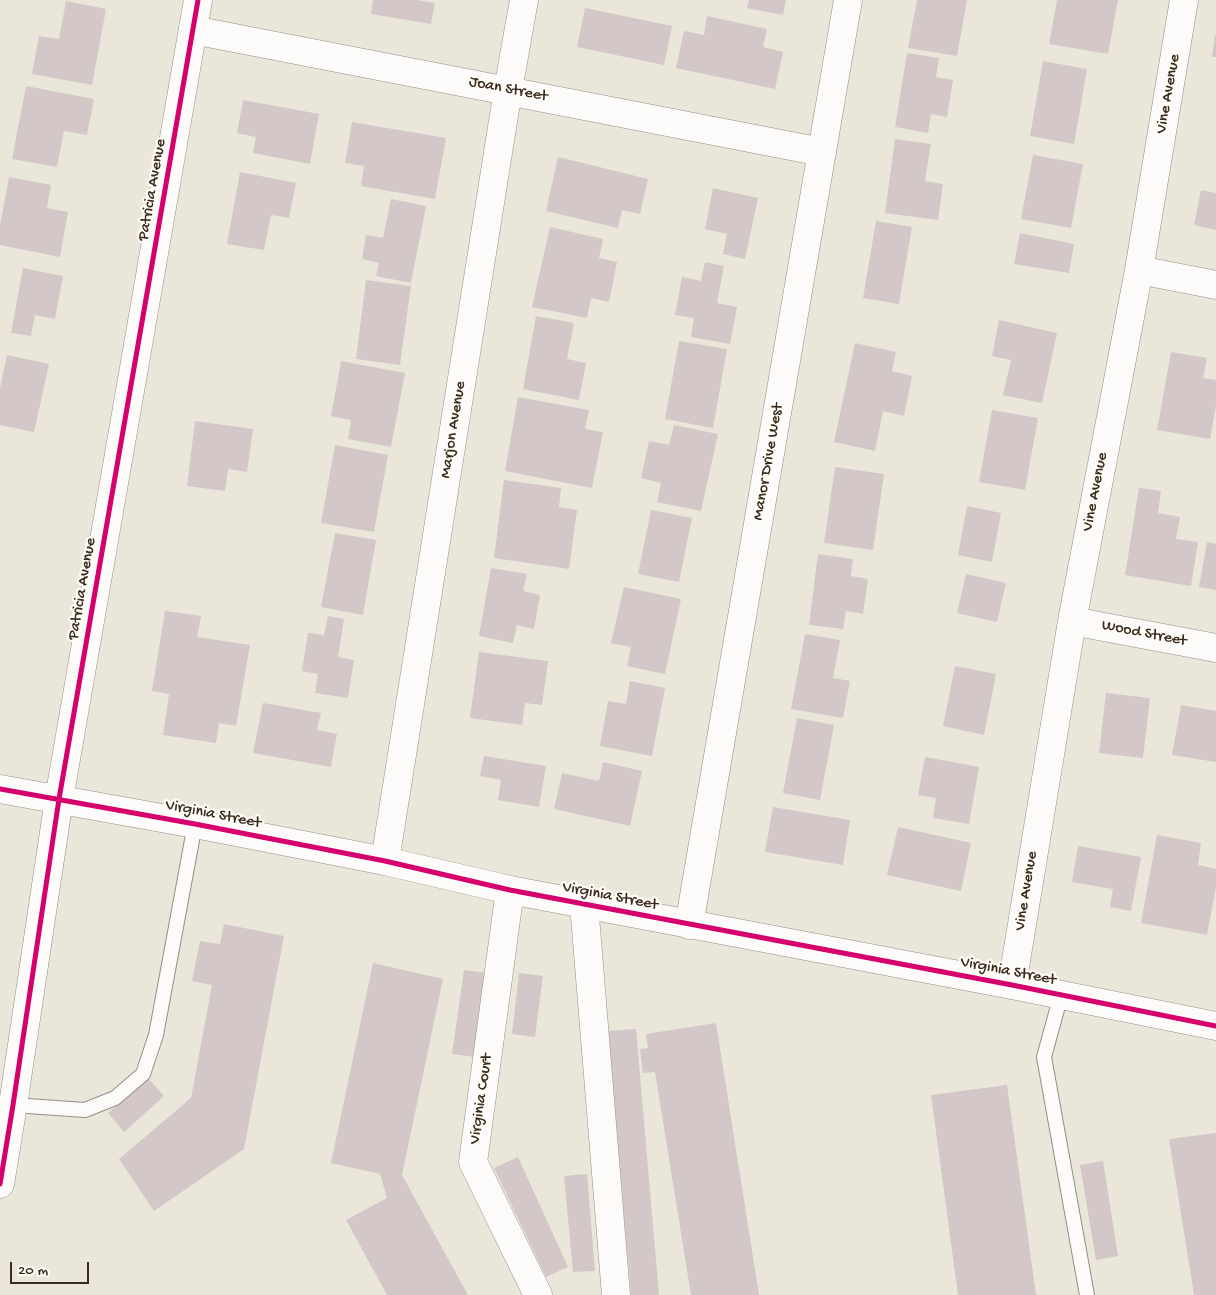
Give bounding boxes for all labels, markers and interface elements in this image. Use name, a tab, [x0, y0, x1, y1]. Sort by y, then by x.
street label: Vine Avenue	[1153, 53, 1185, 135]
street label: Joan Street	[467, 73, 549, 107]
street label: Patricia Avenue	[135, 138, 171, 242]
street label: Marjon Avenue	[437, 380, 471, 480]
street label: Manor Drive West	[749, 402, 789, 522]
street label: Vine Avenue	[1079, 451, 1113, 533]
street label: Patricia Avenue	[65, 537, 101, 641]
street label: Wood Street	[1100, 616, 1188, 652]
street label: Virginia Street	[164, 796, 262, 834]
street label: Vine Avenue	[1011, 850, 1043, 932]
street label: Virginia Street	[561, 878, 659, 916]
street label: Virginia Street	[959, 953, 1057, 991]
street label: Virginia Court	[466, 1053, 498, 1145]
scale bar	[12, 1252, 91, 1284]
text: 20 m	[18, 1262, 48, 1280]

